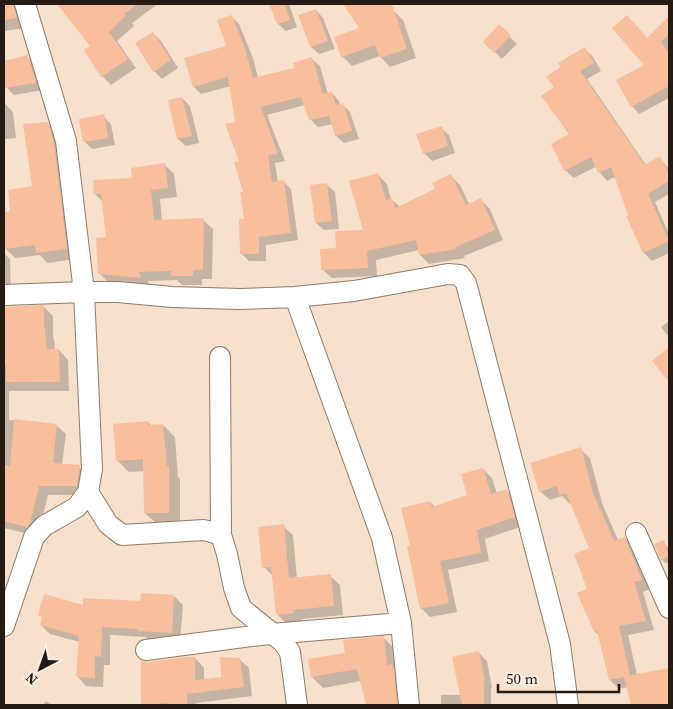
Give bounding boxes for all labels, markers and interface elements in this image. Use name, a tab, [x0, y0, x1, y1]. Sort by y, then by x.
north arrow	[15, 644, 65, 694]
scale bar	[498, 662, 619, 694]
text: N	[21, 668, 42, 690]
text: 50 m	[506, 668, 538, 689]

